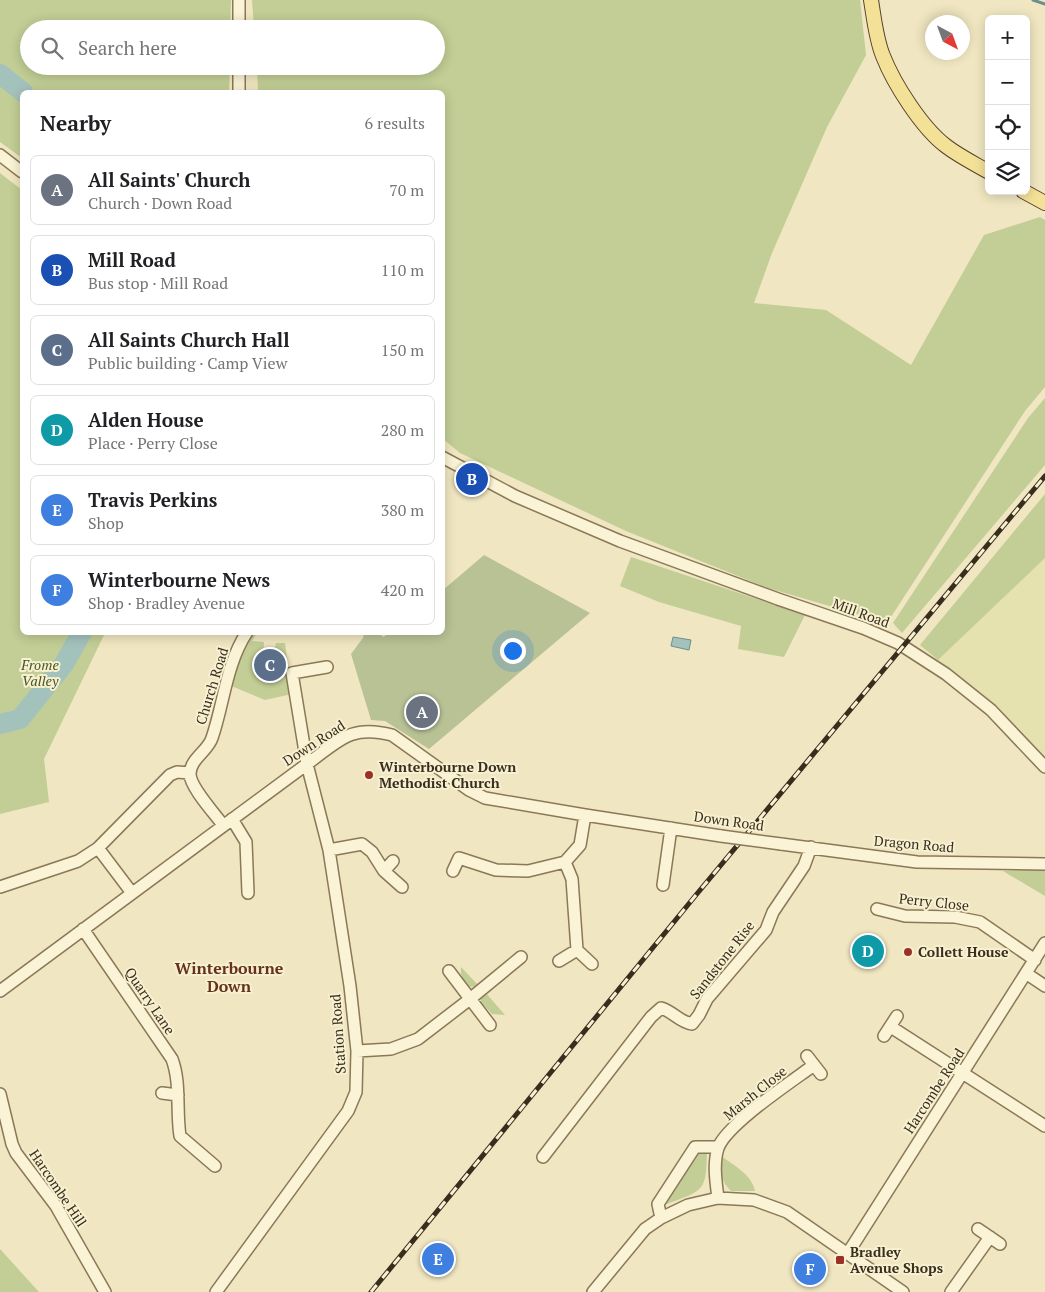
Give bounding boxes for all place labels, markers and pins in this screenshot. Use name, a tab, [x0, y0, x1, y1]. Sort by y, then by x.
pin: B	[456, 460, 488, 498]
pin: C	[254, 646, 286, 684]
pin: A	[406, 693, 438, 731]
place label: Winterbourne Down Methodist Church	[379, 757, 516, 792]
marker: Winterbourne Down Methodist Church	[363, 769, 375, 781]
pin: D	[852, 932, 884, 970]
place label: Collett House	[918, 942, 1009, 961]
marker: Collett House	[902, 946, 914, 958]
pin: E	[422, 1240, 454, 1278]
place label: Bradley Avenue Shops	[850, 1242, 943, 1277]
pin: F	[794, 1250, 826, 1288]
marker: Bradley Avenue Shops	[834, 1254, 846, 1266]

